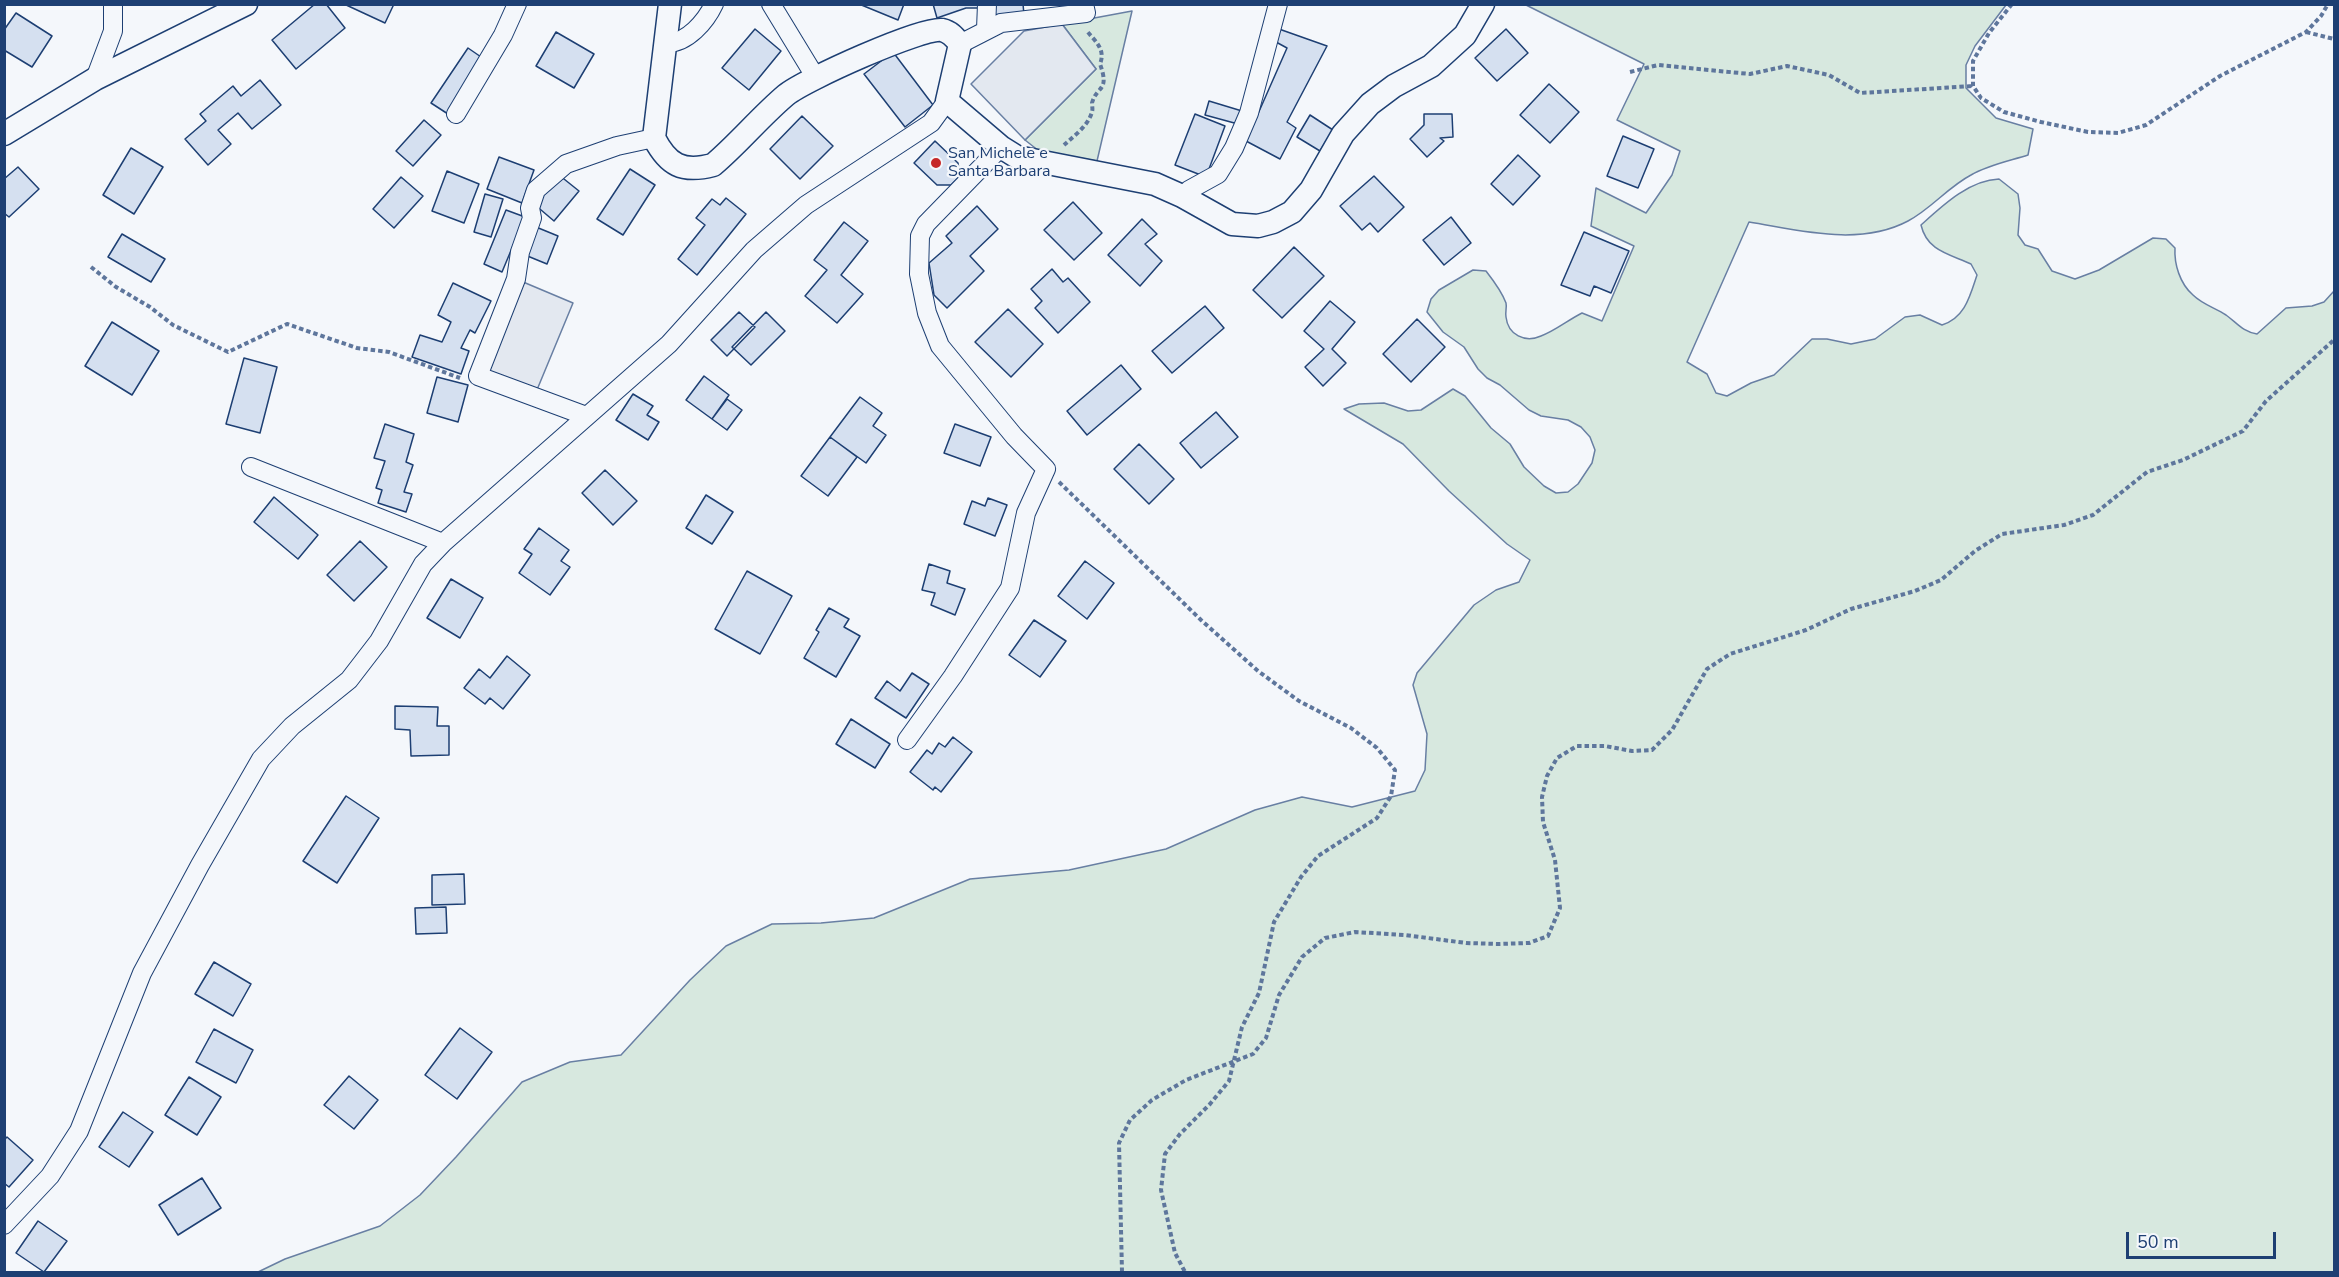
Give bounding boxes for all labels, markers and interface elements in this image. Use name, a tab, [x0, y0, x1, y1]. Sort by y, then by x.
place label: San Michele e Santa Barbara	[948, 144, 1051, 182]
marker: San Michele e Santa Barbara	[929, 156, 943, 170]
scale bar	[2129, 1220, 2279, 1258]
text: 50 m	[2137, 1230, 2179, 1254]

